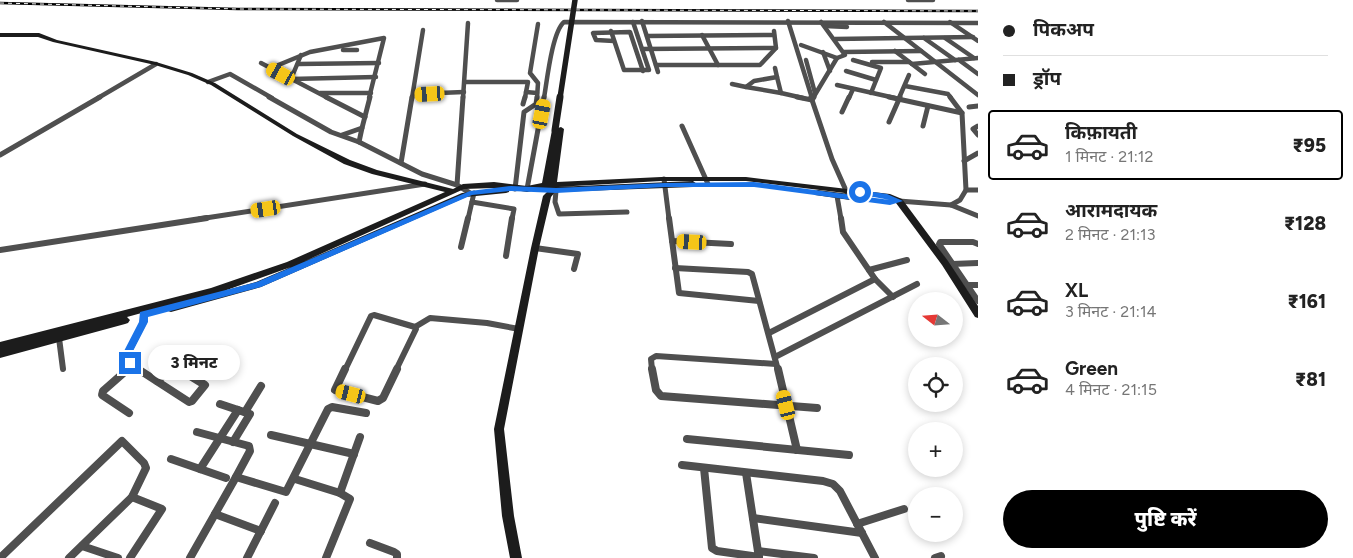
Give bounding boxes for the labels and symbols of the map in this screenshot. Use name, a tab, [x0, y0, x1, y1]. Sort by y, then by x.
car	[264, 60, 297, 88]
car	[414, 86, 445, 102]
car	[531, 98, 552, 130]
route start	[849, 181, 871, 203]
car	[250, 199, 281, 219]
car	[676, 234, 707, 250]
north arrow	[908, 292, 962, 348]
callout: 3 मिनट	[148, 346, 240, 380]
route end	[119, 352, 141, 374]
car	[334, 383, 367, 405]
car	[775, 389, 796, 421]

